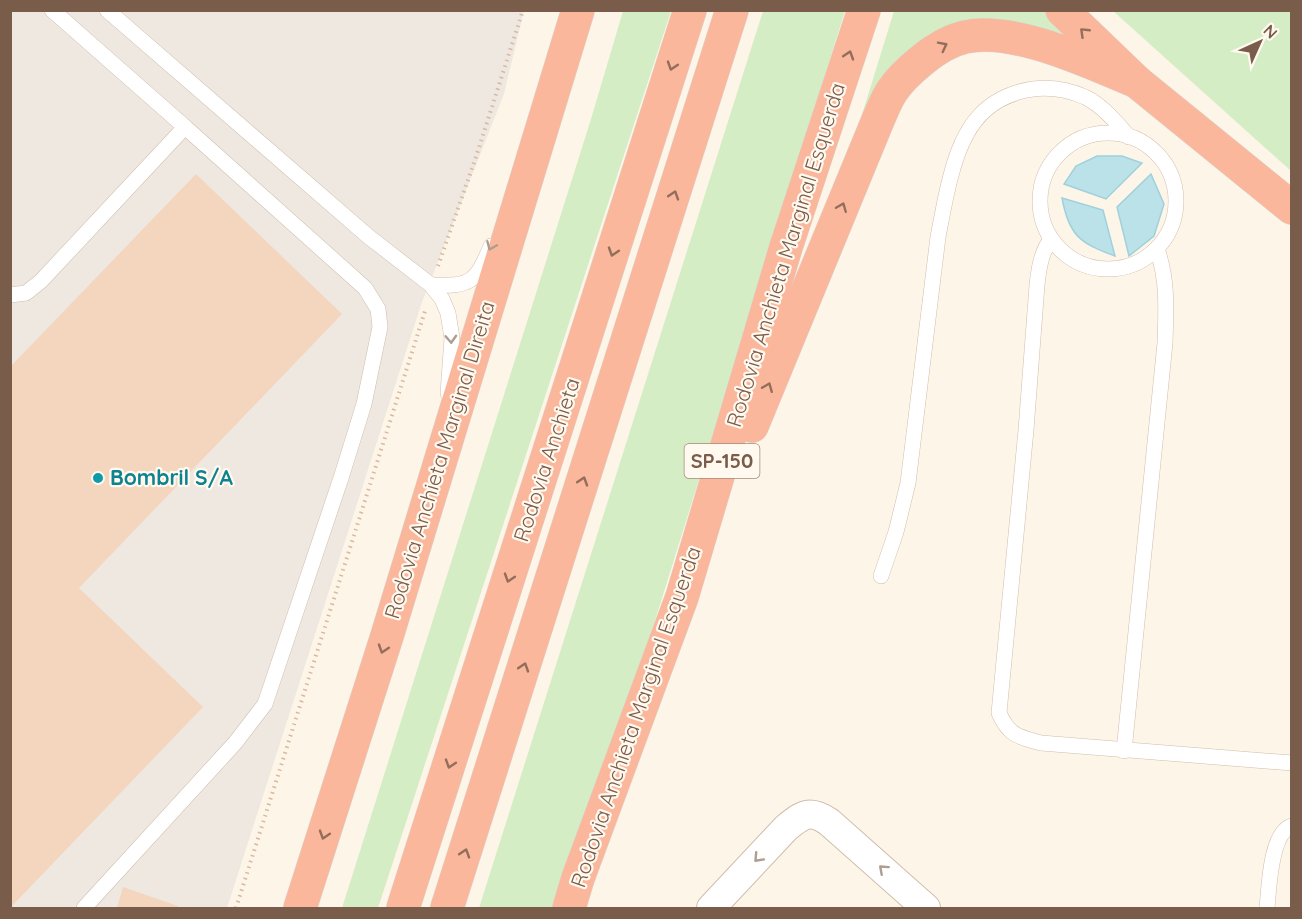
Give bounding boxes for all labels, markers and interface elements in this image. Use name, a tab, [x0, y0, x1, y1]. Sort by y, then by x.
north arrow	[1230, 12, 1290, 72]
text: N	[1259, 20, 1282, 43]
one-way arrow	[1081, 28, 1091, 39]
one-way arrow	[937, 42, 948, 53]
one-way arrow	[842, 50, 854, 61]
one-way arrow	[667, 60, 680, 71]
street label: Rodovia Anchieta Marginal Esquerda	[720, 79, 850, 430]
one-way arrow	[667, 190, 679, 201]
one-way arrow	[835, 202, 847, 213]
one-way arrow	[486, 240, 498, 251]
one-way arrow	[608, 246, 620, 257]
street label: Rodovia Anchieta Marginal Direita	[378, 298, 500, 622]
one-way arrow	[445, 334, 458, 343]
street label: Rodovia Anchieta	[507, 374, 585, 545]
one-way arrow	[761, 382, 773, 393]
road number: SP-150	[684, 444, 760, 478]
place label: Bombril S/A	[110, 464, 233, 490]
marker: Bombril S/A	[91, 471, 105, 485]
one-way arrow	[576, 476, 588, 487]
street label: Rodovia Anchieta Marginal Esquerda	[564, 543, 706, 891]
one-way arrow	[504, 572, 516, 583]
one-way arrow	[378, 643, 390, 654]
one-way arrow	[517, 662, 529, 673]
one-way arrow	[445, 758, 457, 769]
one-way arrow	[318, 829, 331, 840]
one-way arrow	[457, 848, 470, 859]
one-way arrow	[754, 852, 765, 862]
one-way arrow	[879, 865, 890, 876]

